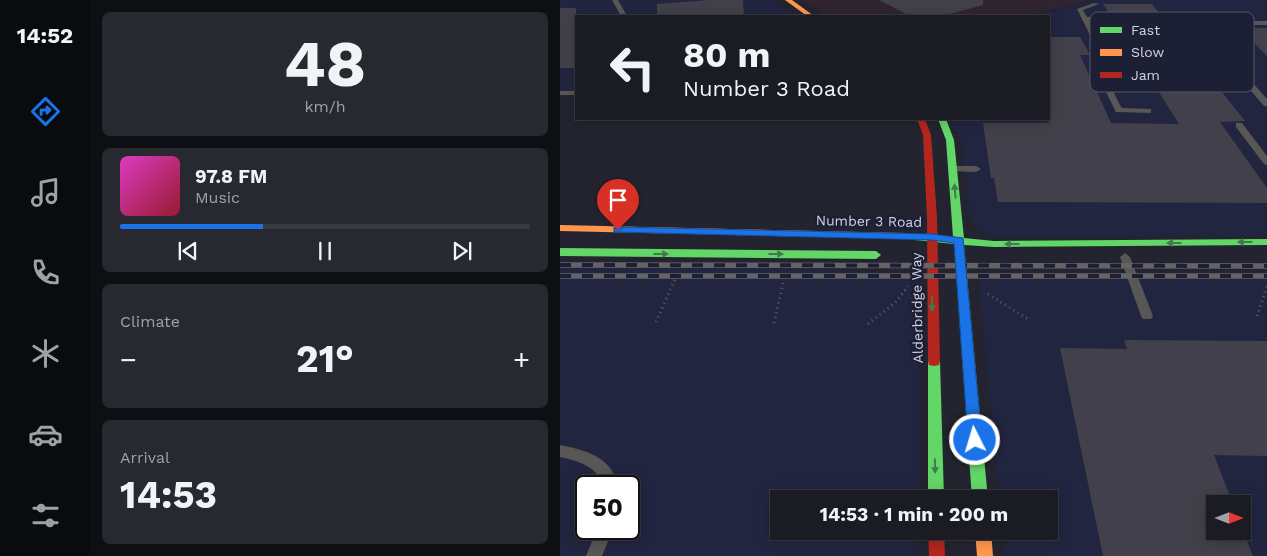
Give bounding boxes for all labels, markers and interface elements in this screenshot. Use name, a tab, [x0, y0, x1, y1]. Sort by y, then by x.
legend	[1090, 12, 1254, 92]
text: Fast	[1131, 22, 1160, 38]
text: 14:52	[17, 23, 73, 48]
text: 48	[284, 26, 366, 102]
text: 80 m	[683, 34, 770, 76]
icon: left	[600, 35, 665, 100]
text: Slow	[1131, 44, 1164, 60]
text: Jam	[1131, 67, 1160, 83]
text: Number 3 Road	[683, 76, 850, 101]
icon: directions	[28, 94, 63, 129]
text: km/h	[304, 97, 346, 116]
text: 97.8 FM	[195, 165, 267, 188]
icon: music	[28, 175, 63, 210]
pin	[597, 179, 639, 230]
one-way arrow	[951, 183, 959, 199]
icon: arrive	[604, 186, 632, 214]
text: Music	[195, 188, 240, 207]
street label: Number 3 Road	[816, 212, 922, 230]
icon: previous	[174, 237, 202, 265]
icon: pause	[311, 237, 339, 265]
icon: next	[448, 237, 476, 265]
one-way arrow	[1237, 238, 1253, 246]
one-way arrow	[1166, 239, 1182, 247]
one-way arrow	[1004, 240, 1020, 248]
one-way arrow	[653, 250, 669, 258]
one-way arrow	[768, 250, 784, 258]
street label: Alderbridge Way	[908, 252, 926, 363]
icon: phone	[28, 255, 63, 290]
one-way arrow	[928, 296, 936, 312]
text: Climate	[120, 312, 180, 331]
icon: climate	[28, 336, 63, 371]
text: 21°	[296, 337, 354, 381]
text: −	[120, 343, 137, 376]
text: +	[513, 343, 530, 376]
position arrow	[948, 413, 1000, 465]
icon: car	[28, 417, 63, 452]
text: Arrival	[120, 448, 170, 467]
one-way arrow	[931, 459, 939, 475]
text: 14:53	[120, 473, 217, 517]
speed limit sign: 50	[575, 475, 640, 540]
north arrow	[1206, 495, 1251, 540]
map controls	[1206, 495, 1251, 540]
icon: filters	[28, 498, 63, 533]
text: 14:53 · 1 min · 200 m	[820, 503, 1008, 526]

